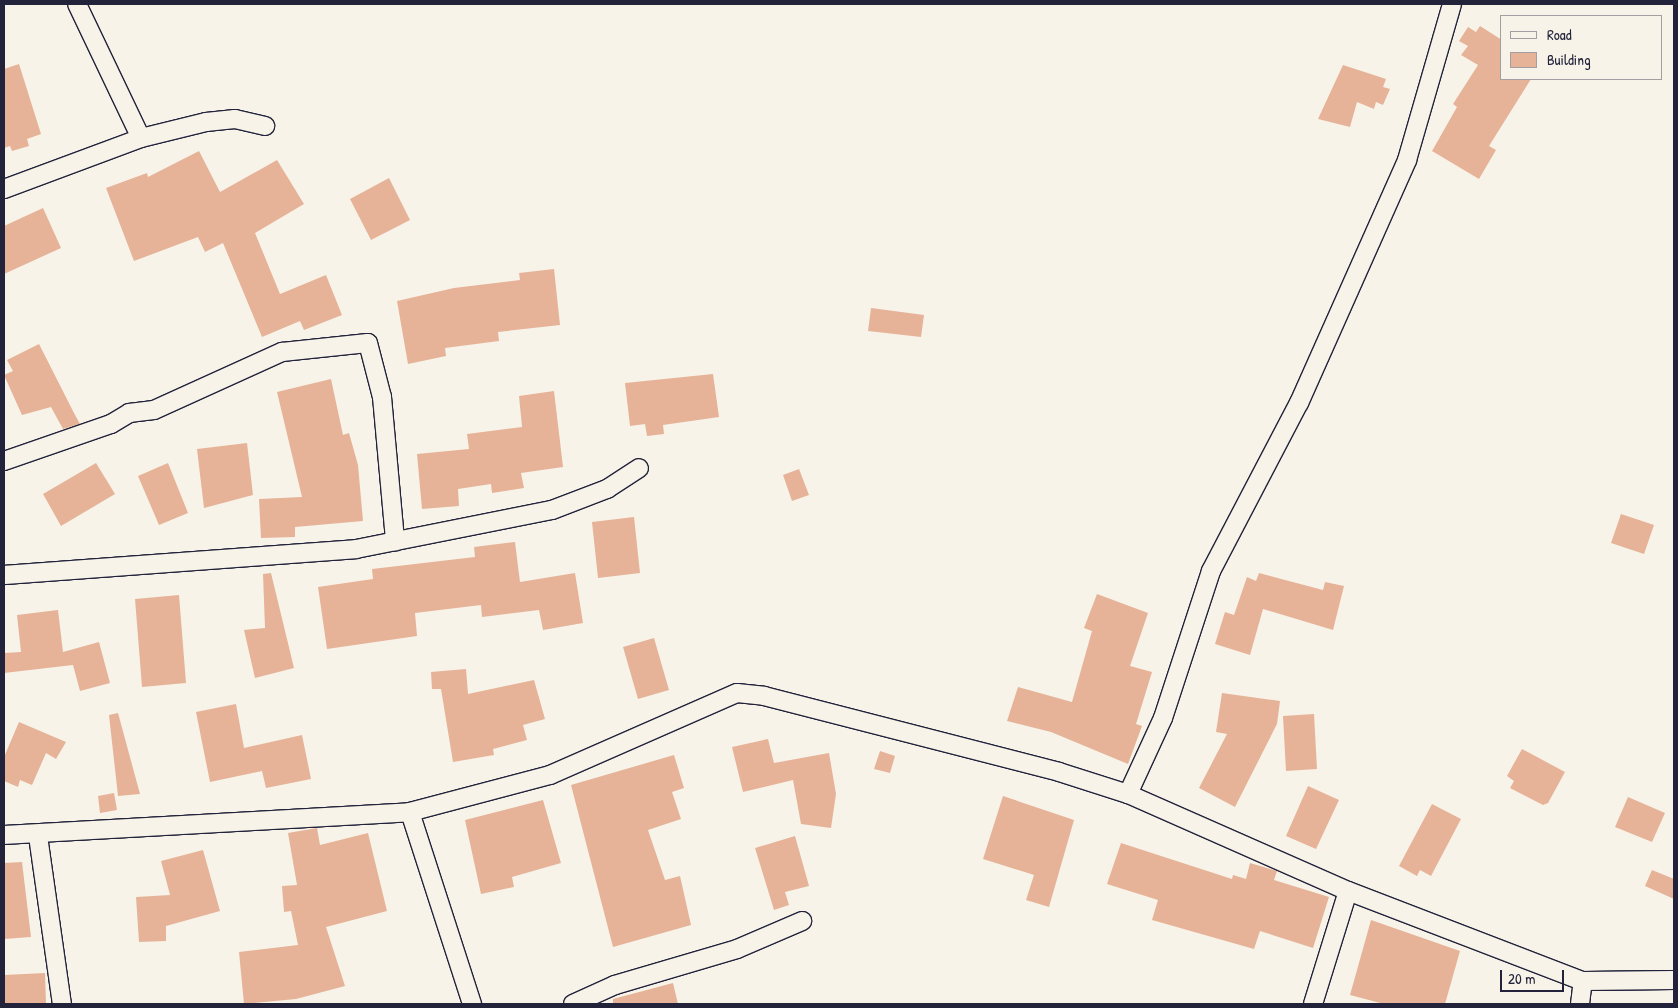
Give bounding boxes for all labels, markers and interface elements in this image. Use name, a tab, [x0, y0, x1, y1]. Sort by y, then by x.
legend	[1500, 15, 1663, 80]
text: Road	[1547, 24, 1572, 45]
text: Building	[1547, 49, 1591, 70]
scale bar	[1503, 960, 1567, 992]
text: 20 m	[1508, 968, 1535, 989]

